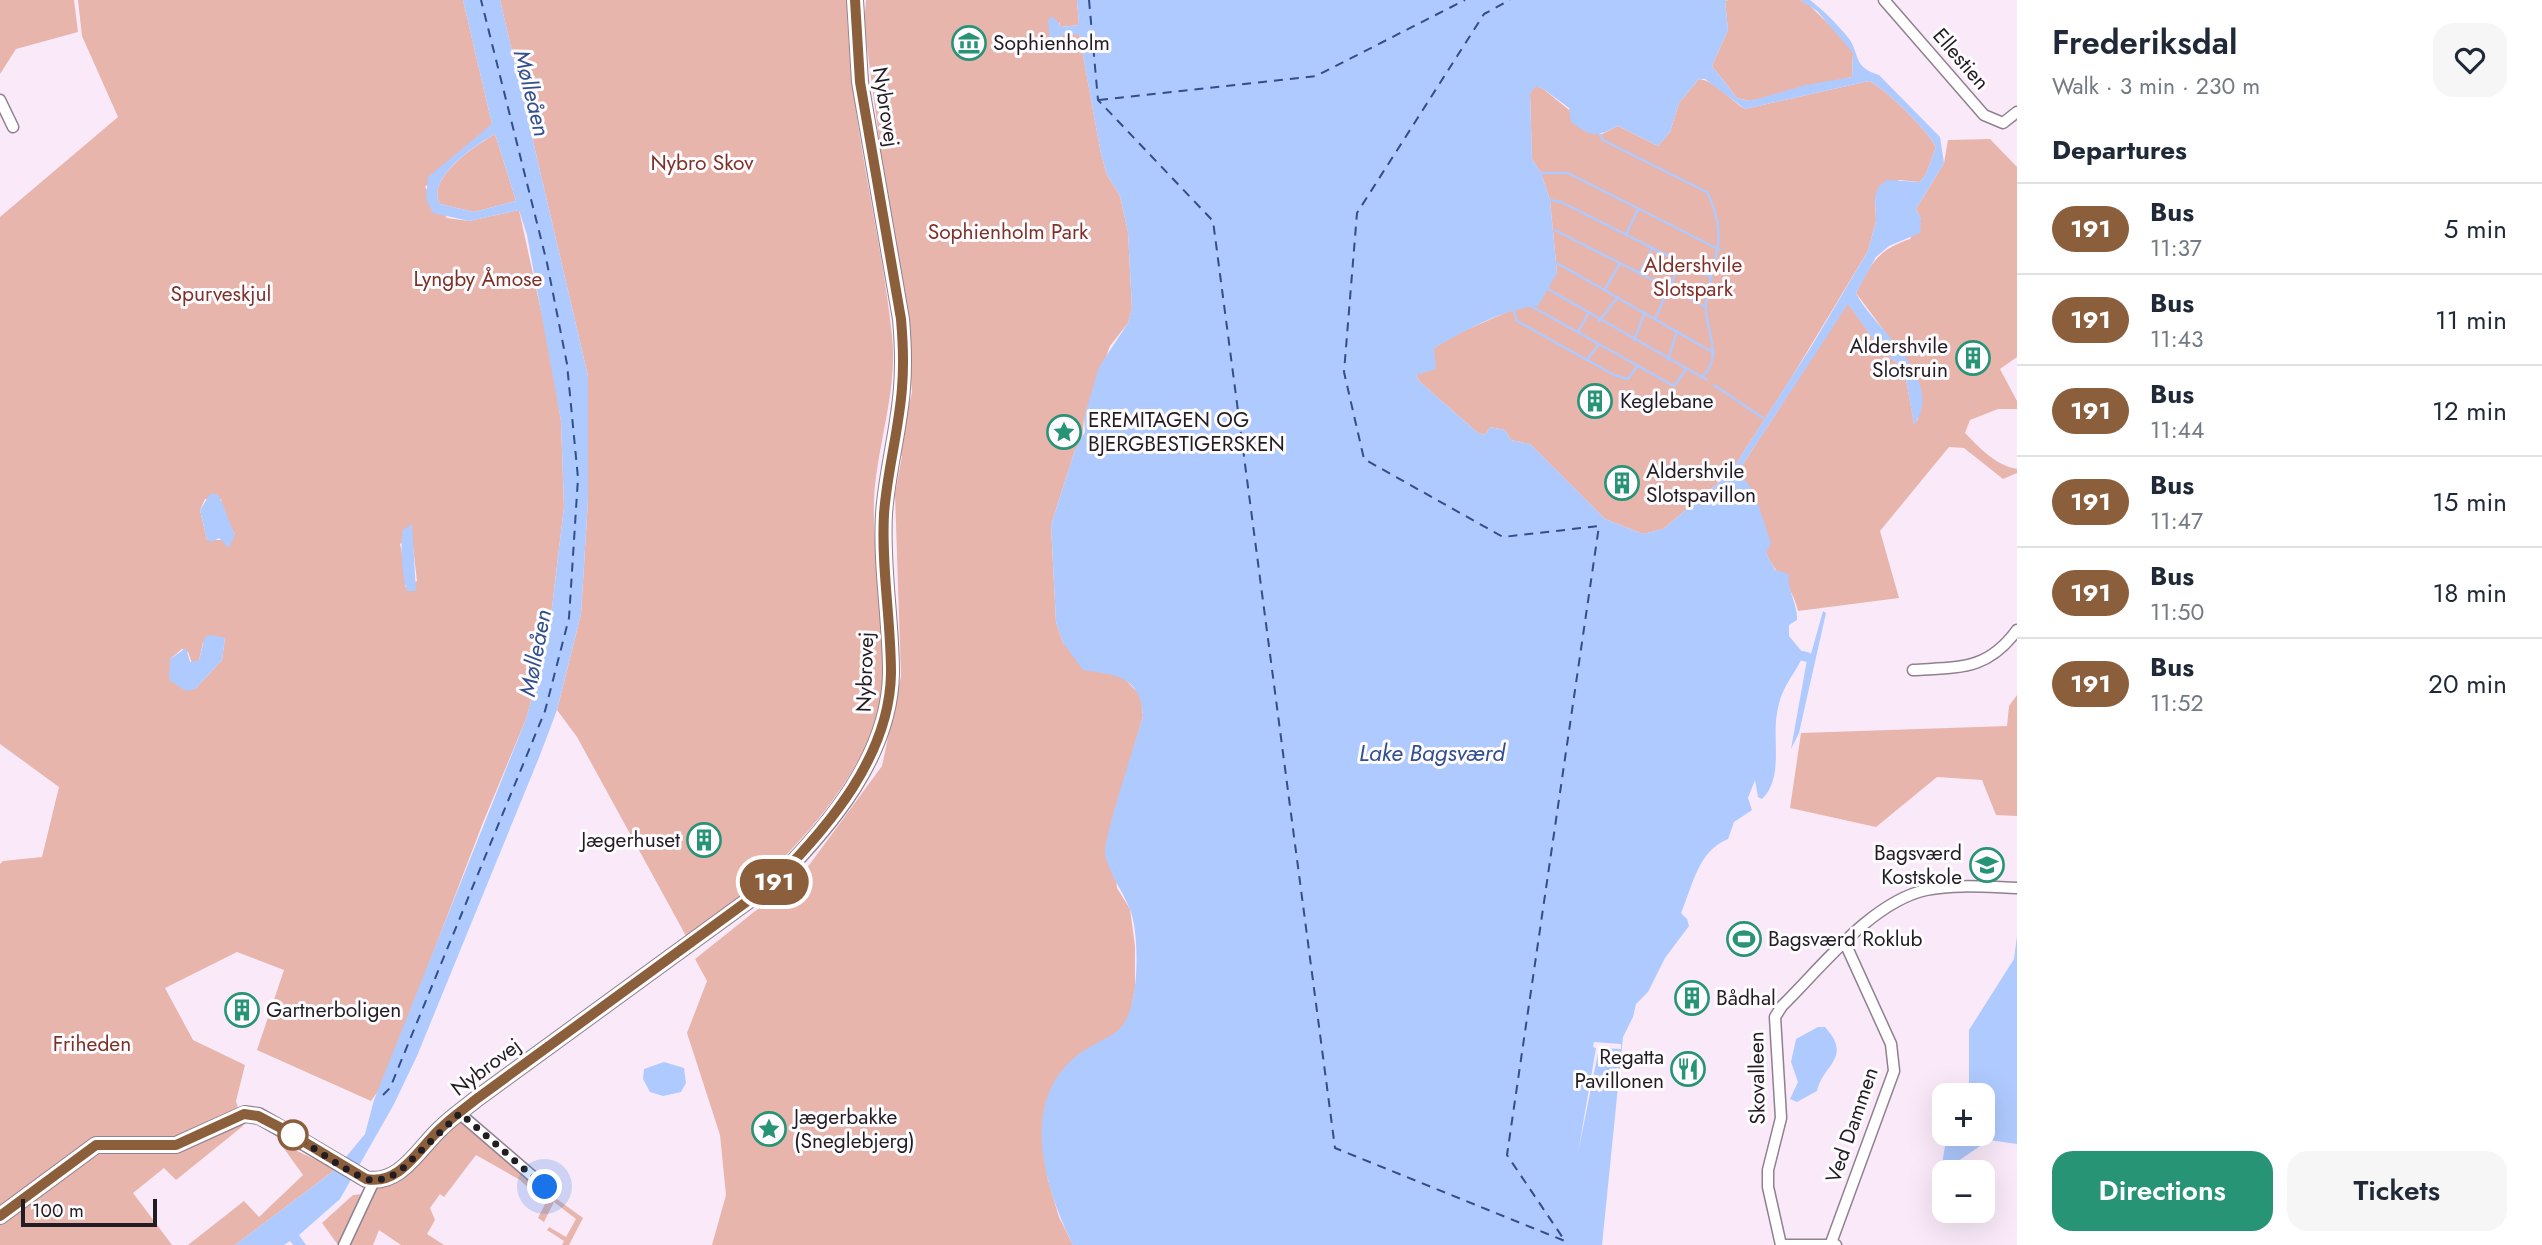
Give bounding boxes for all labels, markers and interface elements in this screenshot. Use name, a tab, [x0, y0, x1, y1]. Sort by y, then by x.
text: Frederiksdal	[2052, 19, 2237, 66]
street label: Ellestien	[1926, 22, 1996, 96]
button: heart	[2433, 23, 2507, 97]
museum icon: Sophienholm	[950, 24, 988, 62]
place label: Sophienholm	[993, 28, 1110, 58]
water label: Mølleåen	[505, 46, 559, 140]
street label: Nybrovej	[865, 65, 907, 149]
text: Walk · 3 min · 230 m	[2052, 69, 2260, 103]
text: Departures	[2052, 131, 2187, 169]
park label: Nybro Skov	[651, 148, 754, 178]
text: Bus	[2150, 193, 2194, 231]
text: 5 min	[2444, 210, 2507, 248]
text: 191	[2070, 211, 2111, 246]
park label: Sophienholm Park	[928, 217, 1089, 247]
text: 11:37	[2150, 231, 2202, 265]
park label: Aldershvile Slotspark	[1644, 250, 1742, 304]
park label: Lyngby Åmose	[414, 264, 543, 294]
park label: Spurveskjul	[171, 279, 271, 309]
text: Bus	[2150, 284, 2194, 322]
text: 11 min	[2435, 301, 2507, 339]
text: 191	[2070, 302, 2111, 337]
text: 11:43	[2150, 322, 2204, 356]
place label: Aldershvile Slotsruin	[1850, 331, 1948, 385]
building icon: Aldershvile Slotsruin	[1954, 339, 1992, 377]
text: Bus	[2150, 375, 2194, 413]
building icon: Keglebane	[1576, 382, 1614, 420]
place label: Keglebane	[1620, 386, 1714, 416]
text: 12 min	[2432, 392, 2507, 430]
text: 191	[2070, 393, 2111, 428]
place label: EREMITAGEN OG BJERGBESTIGERSKEN	[1088, 405, 1285, 459]
place icon: EREMITAGEN OG BJERGBESTIGERSKEN	[1045, 413, 1083, 451]
text: 11:44	[2150, 413, 2204, 447]
place label: Aldershvile Slotspavillon	[1646, 456, 1756, 510]
building icon: Aldershvile Slotspavillon	[1603, 464, 1641, 502]
text: Bus	[2150, 466, 2194, 504]
text: 15 min	[2432, 483, 2507, 521]
text: 191	[2070, 484, 2111, 519]
text: 11:47	[2150, 504, 2203, 538]
text: Bus	[2150, 557, 2194, 595]
text: 18 min	[2433, 574, 2507, 612]
text: 191	[2070, 575, 2111, 610]
text: 11:50	[2150, 595, 2204, 629]
water label: Mølleåen	[510, 607, 560, 699]
street label: Nybrovej	[849, 631, 881, 713]
text: Bus	[2150, 648, 2194, 686]
text: 20 min	[2428, 665, 2507, 703]
text: 191	[2070, 666, 2111, 701]
text: 11:52	[2150, 686, 2204, 720]
water label: Lake Bagsværd	[1359, 736, 1506, 770]
building icon: Jægerhuset	[685, 821, 723, 859]
place label: Jægerhuset	[578, 825, 680, 855]
place label: Bagsværd Kostskole	[1874, 838, 1962, 892]
school or university icon: Bagsværd Kostskole	[1968, 846, 2006, 884]
line badge: 191	[734, 859, 814, 905]
text: 191	[754, 864, 794, 899]
sports icon: Bagsværd Roklub	[1725, 920, 1763, 958]
place label: Bagsværd Roklub	[1768, 924, 1923, 954]
building icon: Bådhal	[1673, 979, 1711, 1017]
place label: Bådhal	[1716, 983, 1776, 1013]
building icon: Gartnerboligen	[223, 991, 261, 1029]
place label: Gartnerboligen	[266, 995, 401, 1025]
park label: Friheden	[53, 1029, 131, 1059]
street label: Nybrovej	[445, 1031, 527, 1103]
street label: Skovalleen	[1741, 1031, 1773, 1125]
place label: Regatta Pavillonen	[1574, 1042, 1664, 1096]
restaurant icon: Regatta Pavillonen	[1669, 1050, 1707, 1088]
street label: Ved Dammen	[1818, 1063, 1886, 1187]
map controls	[1932, 1083, 1995, 1223]
button: +	[1932, 1083, 1995, 1146]
place label: Jægerbakke (Sneglebjerg)	[791, 1102, 915, 1156]
place icon: Jægerbakke (Sneglebjerg)	[750, 1110, 788, 1148]
unlabelled marker	[278, 1120, 308, 1150]
button: Directions	[2052, 1151, 2273, 1231]
button: Tickets	[2287, 1151, 2507, 1231]
button: −	[1932, 1160, 1995, 1223]
your location	[527, 1169, 562, 1204]
scale bar	[21, 1196, 158, 1228]
text: 100 m	[32, 1197, 84, 1224]

